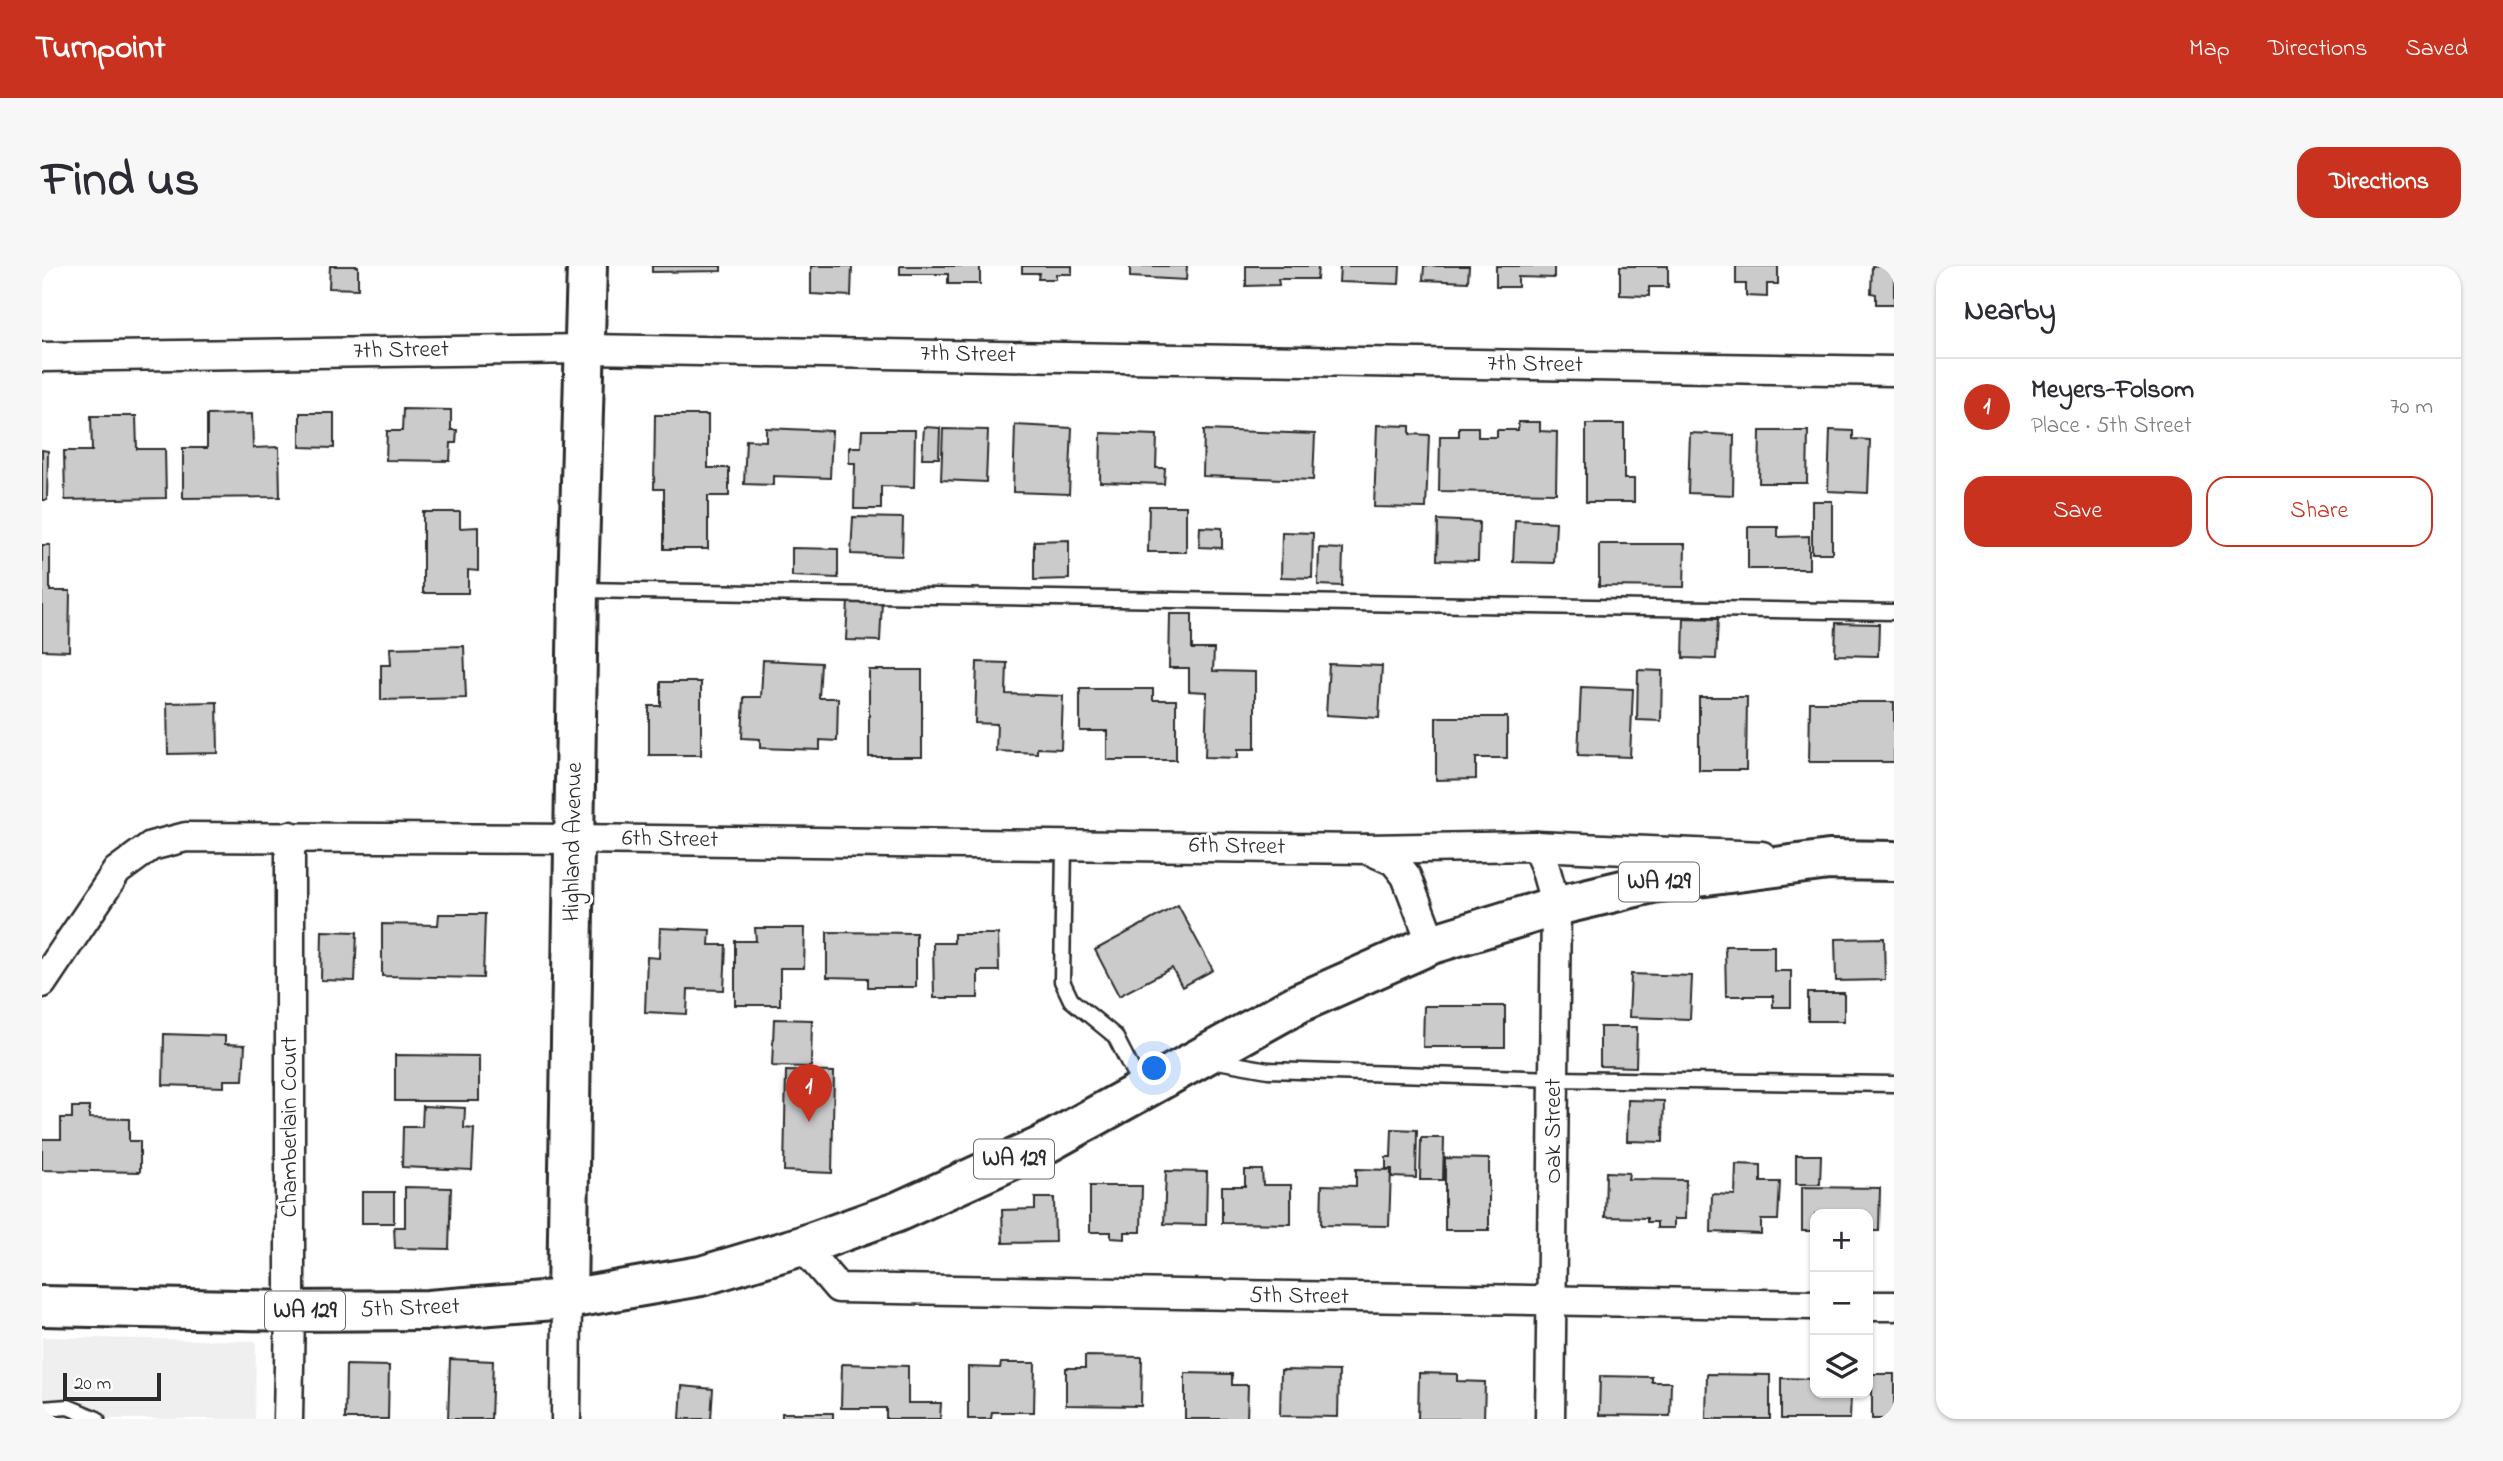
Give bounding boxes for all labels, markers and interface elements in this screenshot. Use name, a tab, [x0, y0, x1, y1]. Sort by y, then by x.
text: Turnpoint	[35, 25, 166, 73]
text: Map	[2189, 32, 2230, 67]
text: Directions	[2268, 32, 2367, 67]
text: Saved	[2405, 32, 2468, 67]
text: Find us	[42, 146, 199, 218]
button: Directions	[2297, 147, 2461, 218]
text: Nearby	[1964, 290, 2056, 334]
street label: 7th Street	[353, 333, 449, 369]
street label: 7th Street	[920, 337, 1016, 373]
street label: 7th Street	[1487, 347, 1583, 383]
text: Meyers-Folsom	[2031, 372, 2194, 410]
text: 1	[1983, 391, 1991, 424]
text: 70 m	[2390, 391, 2433, 424]
text: Place · 5th Street	[2031, 410, 2192, 443]
button: Save	[1964, 476, 2192, 547]
button: Share	[2206, 476, 2433, 547]
street label: Highland Avenue	[555, 762, 593, 922]
street label: 6th Street	[621, 822, 719, 858]
street label: 6th Street	[1188, 829, 1286, 865]
road number: WA 129	[1619, 862, 1699, 902]
street label: Chamberlain Court	[273, 1037, 308, 1217]
your location	[1137, 1051, 1171, 1085]
pin: 1	[786, 1064, 832, 1122]
street label: Oak Street	[1537, 1078, 1572, 1184]
road number: WA 129	[974, 1140, 1054, 1178]
map controls	[1810, 1209, 1873, 1398]
button: +	[1810, 1209, 1873, 1272]
button: −	[1810, 1272, 1873, 1335]
street label: 5th Street	[1249, 1279, 1349, 1315]
street label: 5th Street	[360, 1290, 460, 1328]
road number: WA 129	[265, 1292, 345, 1330]
button: layers	[1810, 1335, 1873, 1398]
scale bar	[63, 1370, 161, 1402]
text: 20 m	[74, 1371, 111, 1398]

